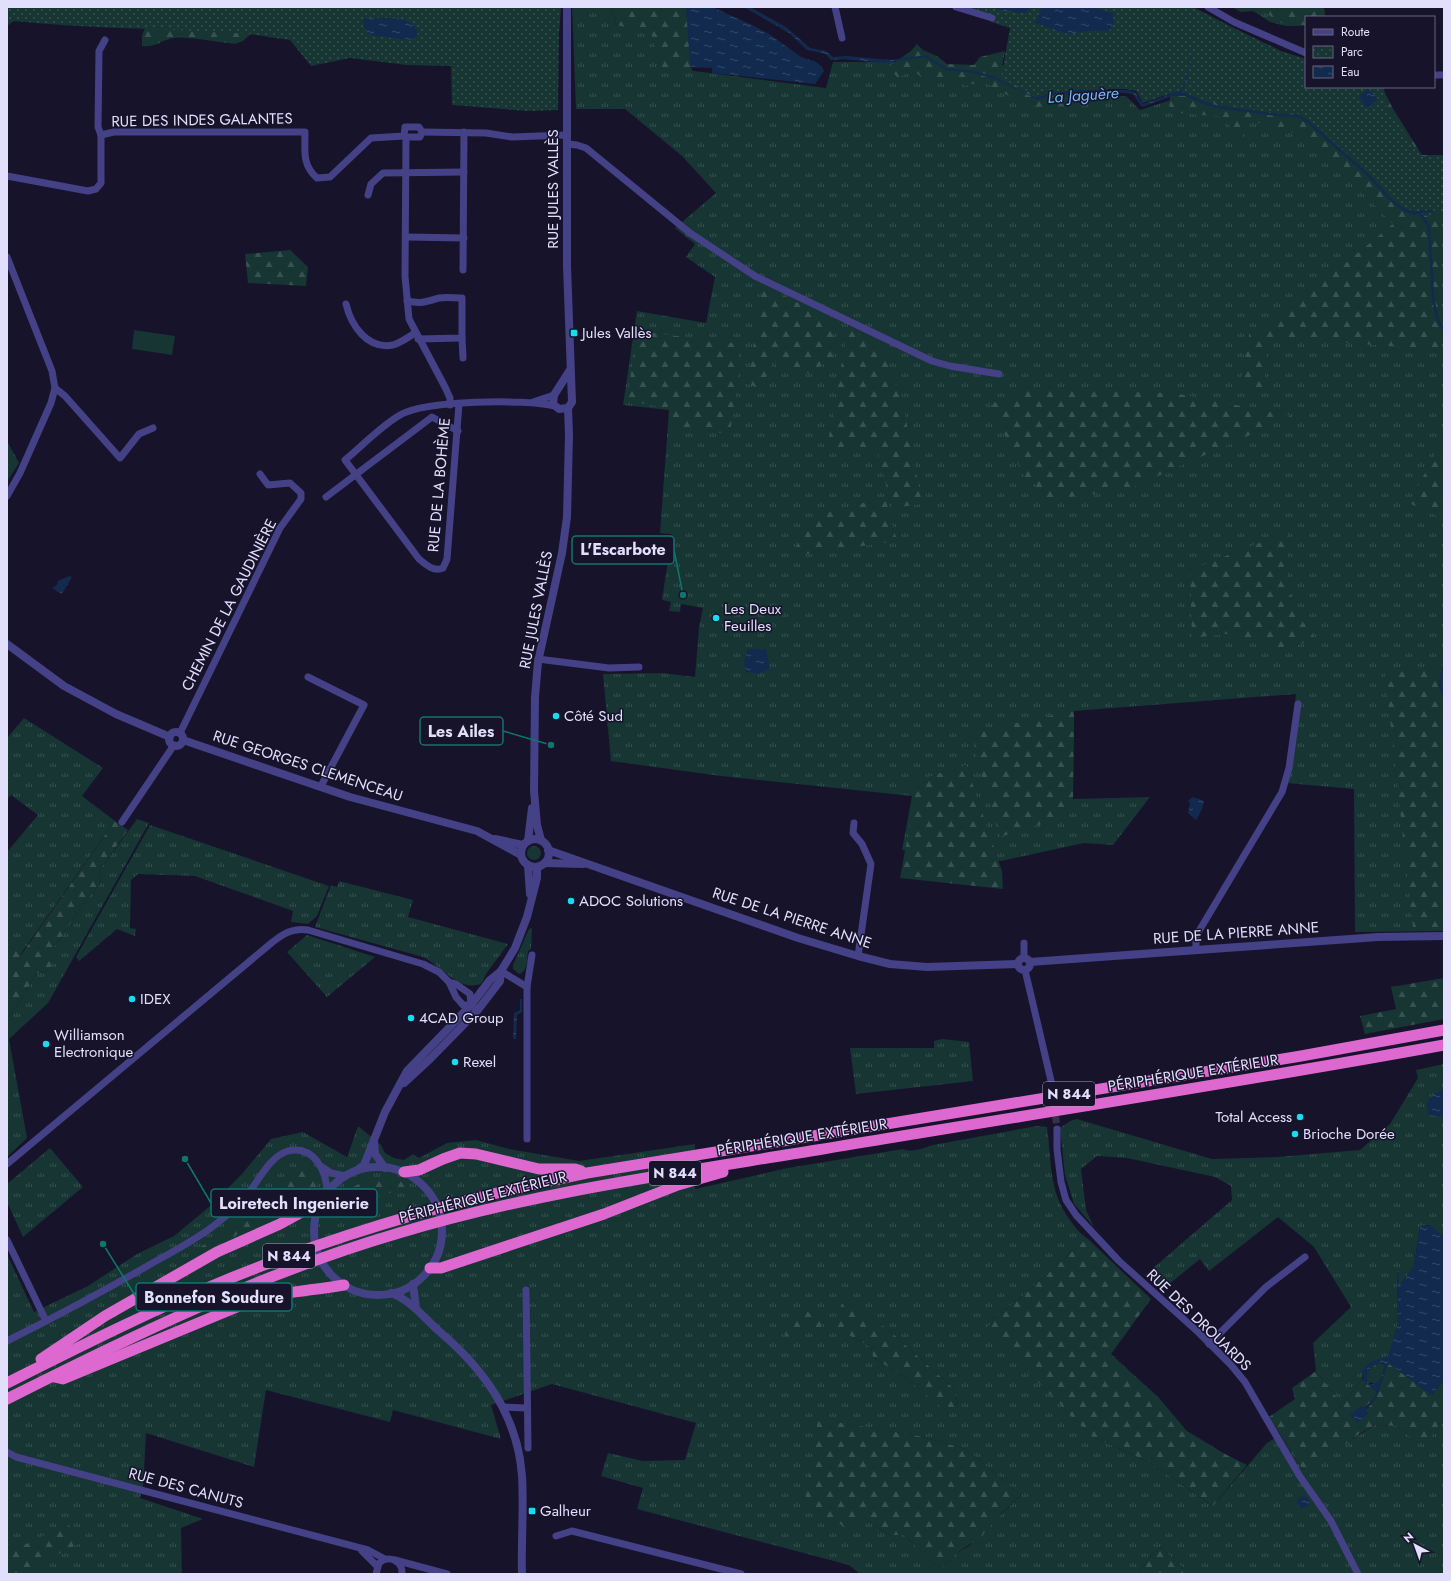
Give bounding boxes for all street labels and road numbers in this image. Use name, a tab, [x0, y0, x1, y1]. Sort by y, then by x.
street label: RUE DES INDES GALANTES	[111, 107, 293, 133]
street label: RUE JULES VALLÈS	[542, 129, 564, 249]
street label: RUE DE LA BOHÈME	[422, 417, 456, 553]
street label: CHEMIN DE LA GAUDINIÈRE	[176, 515, 282, 695]
street label: RUE JULES VALLÈS	[514, 549, 558, 671]
street label: RUE GEORGES CLEMENCEAU	[210, 725, 406, 807]
street label: RUE DE LA PIERRE ANNE	[710, 882, 874, 954]
street label: RUE DE LA PIERRE ANNE	[1152, 916, 1320, 950]
street label: PÉRIPHÉRIQUE EXTÉRIEUR	[1106, 1049, 1280, 1097]
road number: N 844	[1043, 1082, 1095, 1106]
street label: PÉRIPHÉRIQUE EXTÉRIEUR	[715, 1113, 889, 1161]
road number: N 844	[649, 1161, 701, 1185]
street label: PÉRIPHÉRIQUE EXTÉRIEUR	[397, 1165, 570, 1228]
road number: N 844	[263, 1244, 315, 1268]
street label: RUE DES DROUARDS	[1142, 1264, 1256, 1376]
street label: RUE DES CANUTS	[126, 1462, 246, 1514]

